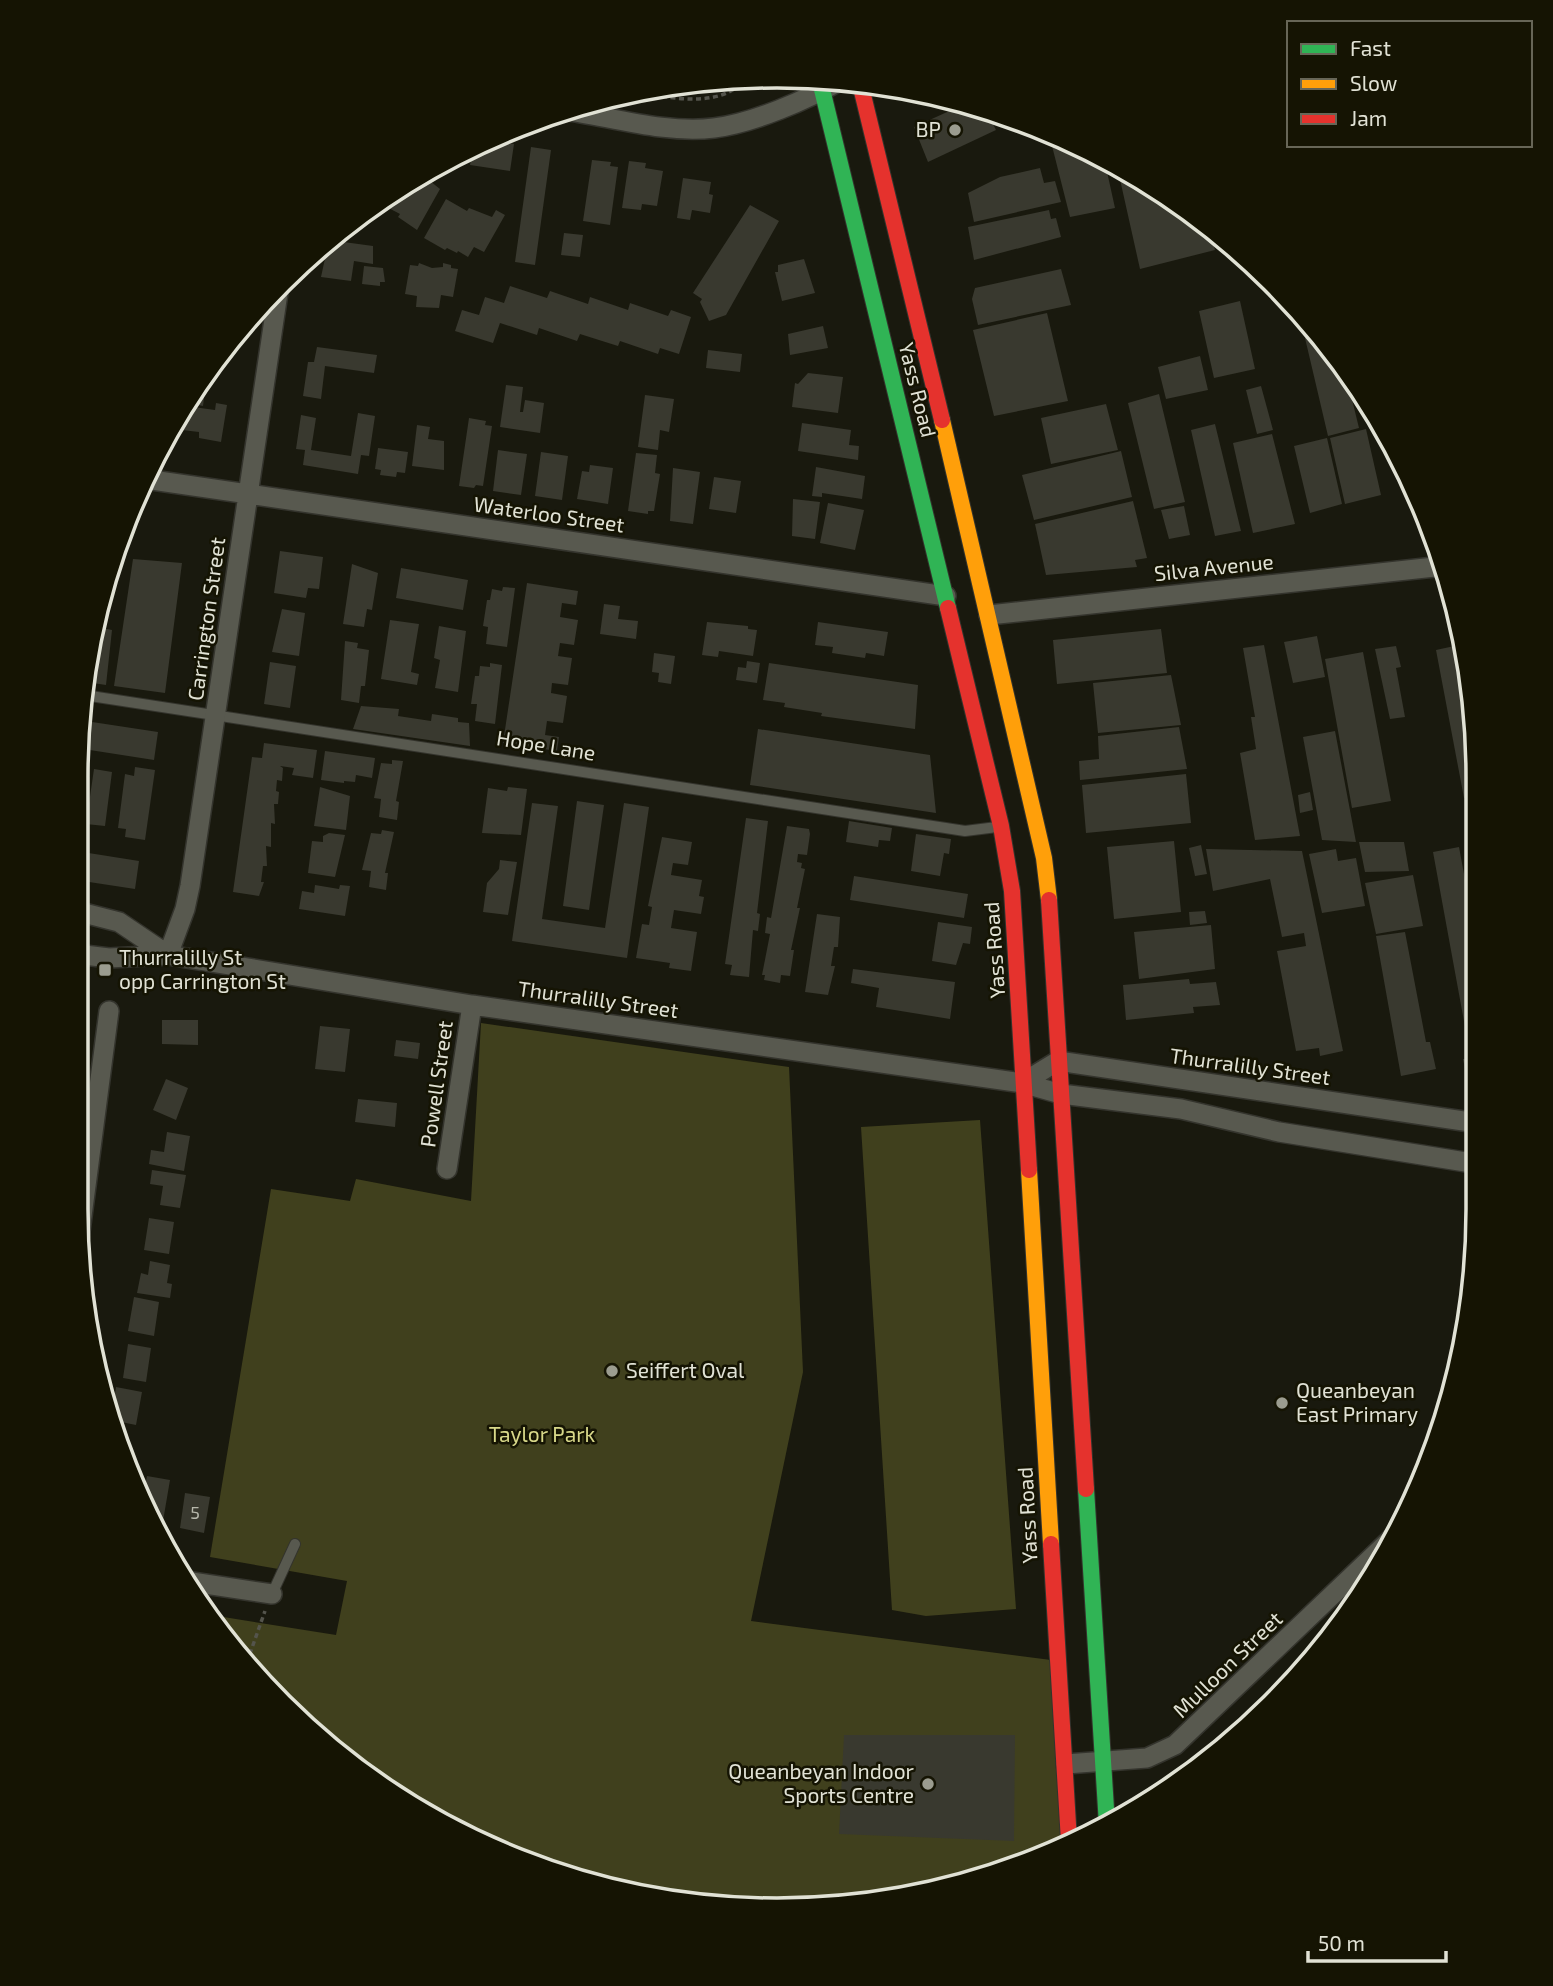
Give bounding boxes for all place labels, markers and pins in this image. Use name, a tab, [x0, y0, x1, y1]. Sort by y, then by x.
place label: BP	[916, 116, 941, 141]
marker: BP	[947, 122, 963, 138]
place label: Thurralilly St opp Carrington St	[119, 944, 286, 993]
marker: Thurralilly St opp Carrington St	[97, 962, 113, 978]
place label: Seiffert Oval	[626, 1357, 745, 1382]
marker: Seiffert Oval	[604, 1363, 620, 1379]
place label: Queanbeyan East Primary	[1296, 1377, 1418, 1426]
marker: Queanbeyan East Primary	[1274, 1395, 1290, 1411]
place label: Queanbeyan Indoor Sports Centre	[728, 1758, 915, 1807]
marker: Queanbeyan Indoor Sports Centre	[920, 1776, 936, 1792]

